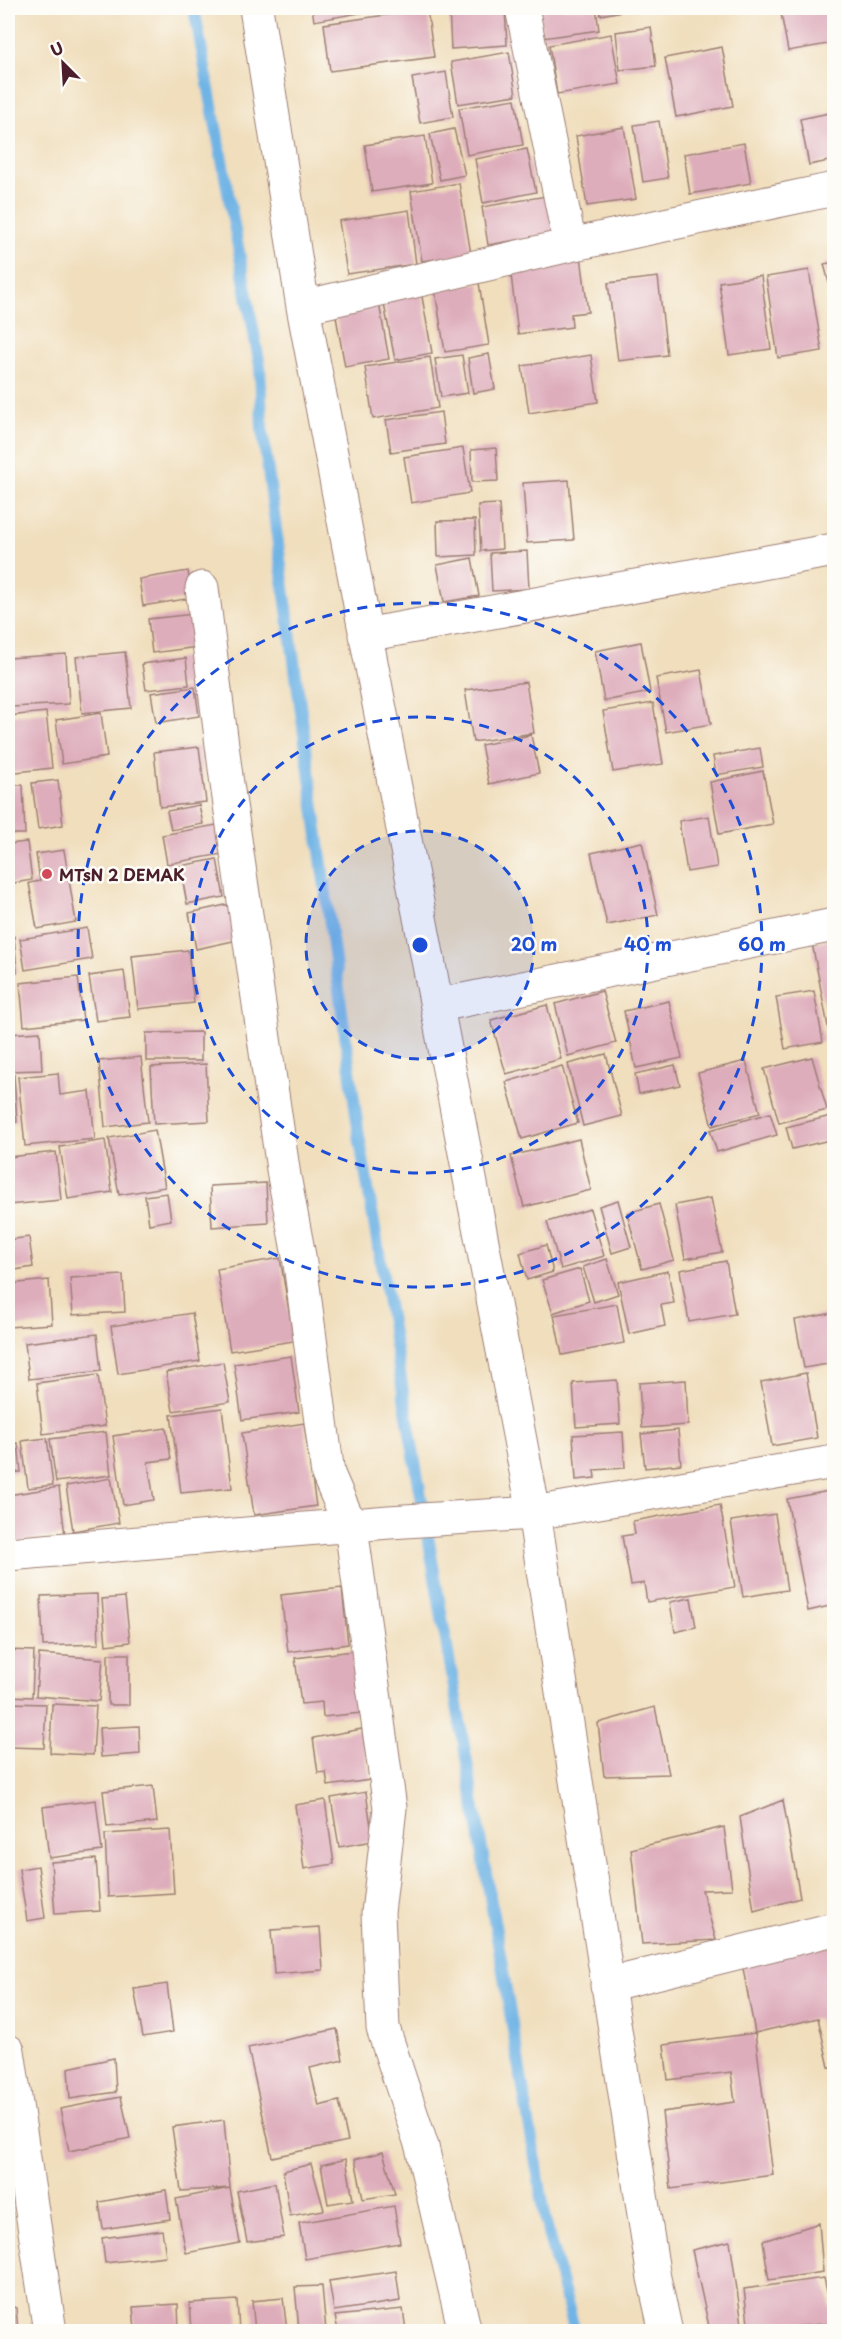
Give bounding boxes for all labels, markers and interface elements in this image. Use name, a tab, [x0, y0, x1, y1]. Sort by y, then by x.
north arrow	[33, 33, 93, 93]
text: U	[46, 35, 67, 62]
place label: MTsN 2 DEMAK	[59, 862, 185, 886]
marker: MTsN 2 DEMAK	[40, 867, 54, 881]
text: 20 m	[511, 930, 557, 957]
text: 40 m	[624, 930, 672, 957]
text: 60 m	[738, 930, 786, 957]
centre of rings	[410, 935, 430, 955]

